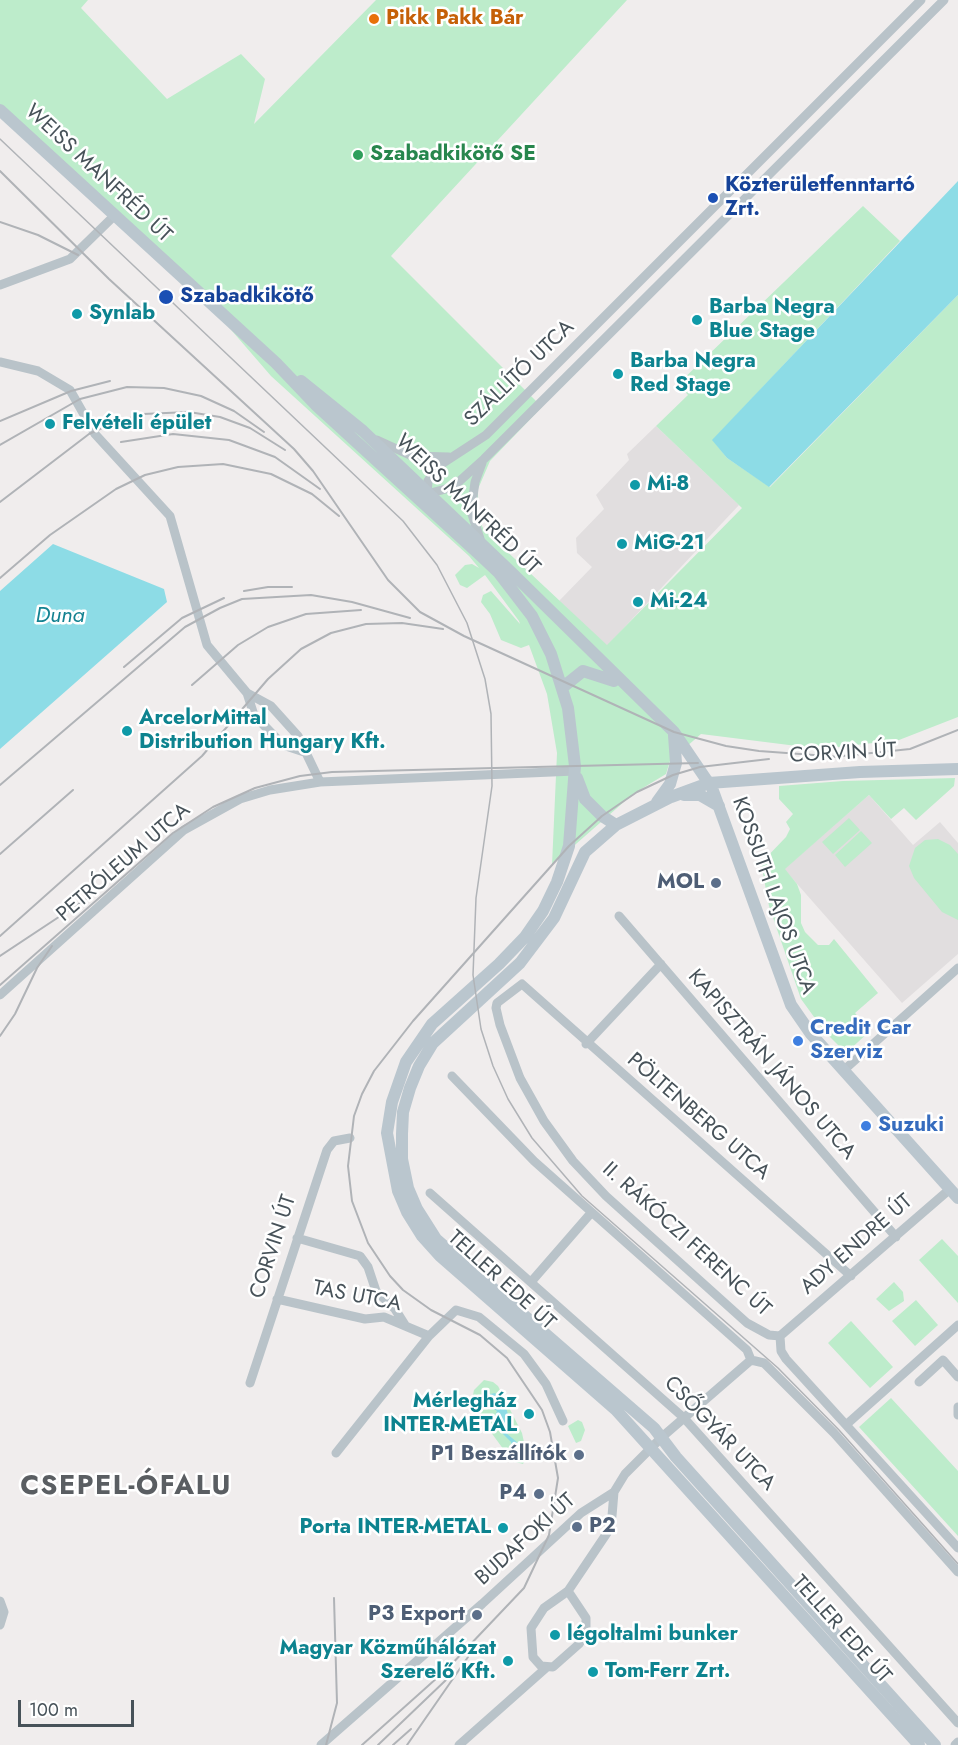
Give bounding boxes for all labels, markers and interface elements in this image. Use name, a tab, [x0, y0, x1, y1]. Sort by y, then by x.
place label: Pikk Pakk Bár	[386, 6, 524, 32]
marker: Pikk Pakk Bár	[367, 12, 381, 26]
street label: WEISS MANFRÉD ÚT	[19, 100, 177, 248]
place label: Szabadkikötő SE	[370, 142, 536, 168]
marker: Szabadkikötő SE	[351, 148, 365, 162]
place label: Közterületfenntartó Zrt.	[725, 173, 915, 223]
marker: Közterületfenntartó Zrt.	[706, 191, 720, 205]
place label: Szabadkikötő	[180, 284, 314, 310]
marker: Szabadkikötő	[157, 288, 175, 306]
place label: Barba Negra Blue Stage	[709, 295, 835, 345]
place label: Synlab	[89, 301, 155, 327]
marker: Synlab	[70, 307, 84, 321]
marker: Barba Negra Blue Stage	[690, 313, 704, 327]
street label: SZÁLLÍTÓ UTCA	[460, 316, 580, 432]
place label: Barba Negra Red Stage	[630, 349, 756, 399]
marker: Barba Negra Red Stage	[611, 367, 625, 381]
place label: Felvételi épület	[62, 411, 211, 437]
marker: Felvételi épület	[43, 417, 57, 431]
street label: WEISS MANFRÉD ÚT	[389, 430, 545, 580]
place label: Mi-8	[647, 472, 689, 498]
marker: Mi-8	[628, 478, 642, 492]
place label: MiG-21	[634, 531, 705, 557]
marker: MiG-21	[615, 537, 629, 551]
place label: Mi-24	[650, 589, 708, 615]
marker: Mi-24	[631, 595, 645, 609]
water label: Duna	[35, 604, 85, 630]
place label: ArcelorMittal Distribution Hungary Kft.	[139, 706, 386, 756]
marker: ArcelorMittal Distribution Hungary Kft.	[120, 724, 134, 738]
street label: CORVIN ÚT	[789, 739, 897, 769]
street label: KOSSUTH LAJOS UTCA	[726, 794, 820, 998]
street label: PETRÓLEUM UTCA	[52, 798, 196, 928]
place label: MOL	[657, 870, 704, 896]
marker: MOL	[709, 876, 723, 890]
street label: KAPISZTRÁN JÁNOS UTCA	[682, 965, 860, 1165]
place label: Credit Car Szerviz	[810, 1016, 911, 1066]
marker: Credit Car Szerviz	[791, 1034, 805, 1048]
street label: PÖLTENBERG UTCA	[621, 1048, 775, 1186]
place label: Suzuki	[878, 1113, 944, 1139]
marker: Suzuki	[859, 1119, 873, 1133]
street label: II. RÁKÓCZI FERENC ÚT	[597, 1158, 775, 1322]
street label: ADY ENDRE ÚT	[796, 1189, 918, 1301]
street label: CORVIN ÚT	[245, 1192, 303, 1302]
street label: TELLER EDE ÚT	[442, 1226, 560, 1336]
street label: TAS UTCA	[311, 1276, 403, 1318]
street label: CSŐGYÁR UTCA	[658, 1371, 780, 1497]
place label: Mérlegház INTER-METAL	[383, 1389, 517, 1439]
marker: Mérlegház INTER-METAL	[522, 1407, 536, 1421]
place label: P1 Beszállítók	[431, 1442, 567, 1468]
marker: P1 Beszállítók	[572, 1448, 586, 1462]
district label: CSEPEL-ÓFALU	[20, 1471, 232, 1503]
place label: P4	[499, 1481, 527, 1507]
marker: P4	[532, 1487, 546, 1501]
street label: BUDAFOKI ÚT	[471, 1489, 581, 1591]
place label: P2	[589, 1514, 616, 1540]
place label: Porta INTER-METAL	[300, 1515, 491, 1541]
marker: P2	[570, 1520, 584, 1534]
marker: Porta INTER-METAL	[496, 1521, 510, 1535]
street label: TELLER EDE ÚT	[786, 1571, 896, 1689]
place label: P3 Export	[368, 1602, 465, 1628]
marker: P3 Export	[470, 1608, 484, 1622]
place label: légoltalmi bunker	[567, 1622, 738, 1648]
marker: légoltalmi bunker	[548, 1628, 562, 1642]
place label: Magyar Közműhálózat Szerelő Kft.	[280, 1636, 496, 1686]
marker: Magyar Közműhálózat Szerelő Kft.	[501, 1654, 515, 1668]
place label: Tom-Ferr Zrt.	[605, 1659, 731, 1685]
marker: Tom-Ferr Zrt.	[586, 1665, 600, 1679]
scale bar	[21, 1688, 136, 1726]
text: 100 m	[29, 1697, 78, 1723]

